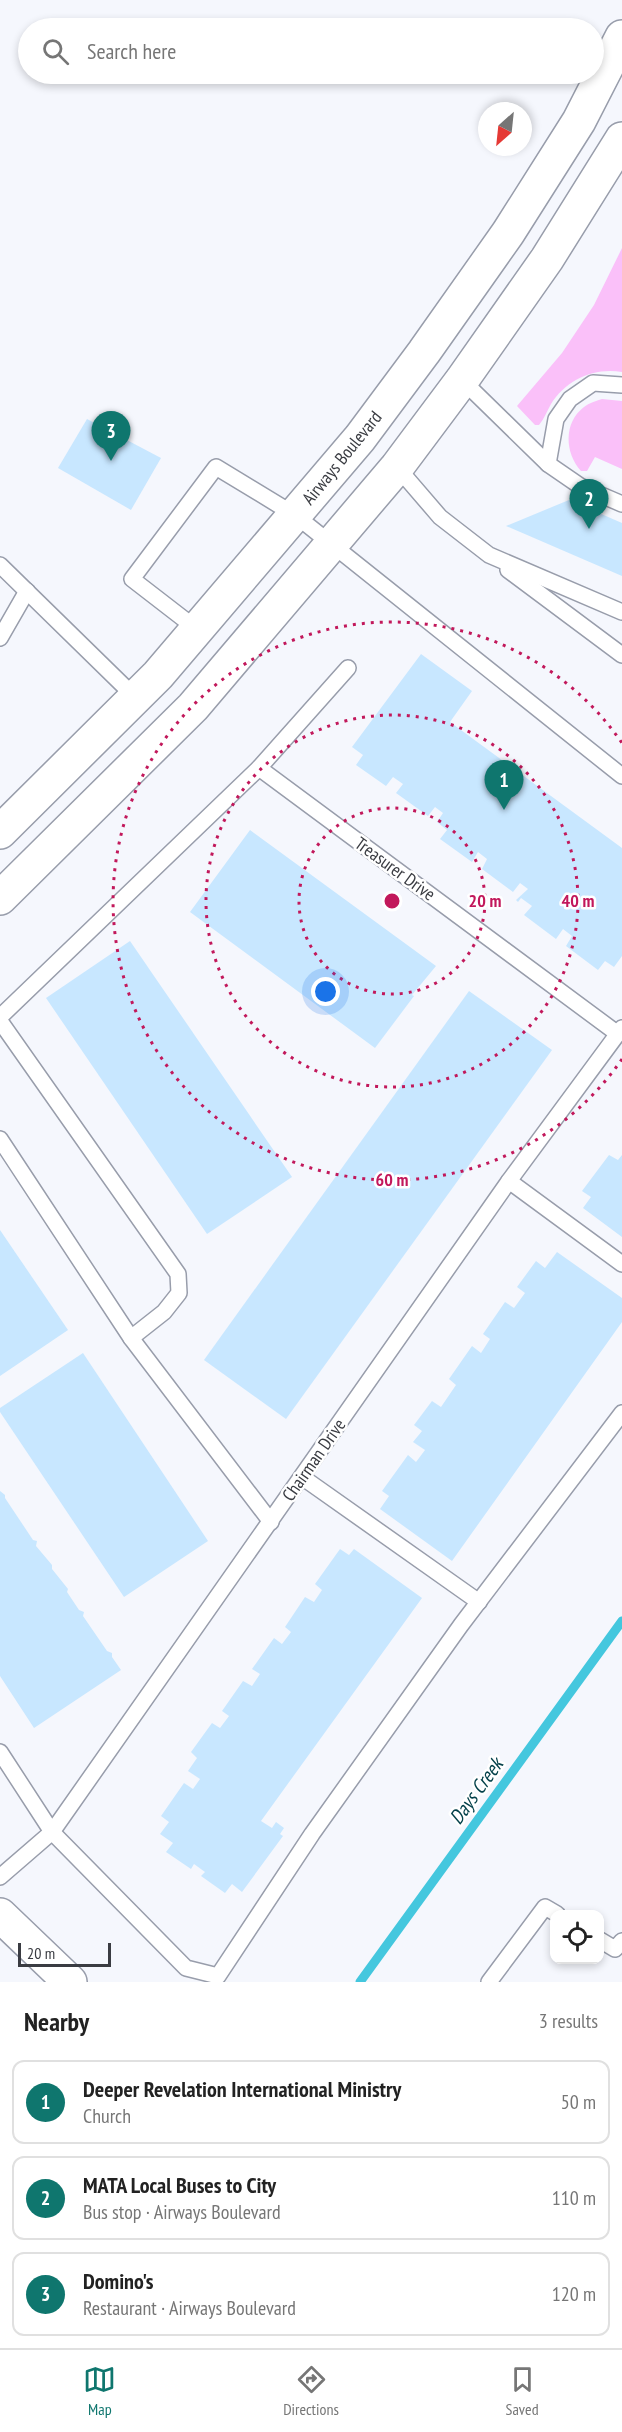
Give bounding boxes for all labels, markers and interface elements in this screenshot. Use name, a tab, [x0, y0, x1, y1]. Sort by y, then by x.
search box	[18, 18, 604, 84]
icon: search	[39, 35, 72, 68]
text: Search here	[87, 37, 176, 65]
north arrow	[478, 102, 532, 156]
street label: Airways Boulevard	[297, 406, 386, 509]
pin: 3	[92, 412, 130, 461]
pin: 2	[570, 480, 608, 529]
pin: 1	[484, 760, 524, 810]
street label: Treasurer Drive	[351, 832, 440, 905]
text: 20 m	[469, 889, 501, 912]
text: 40 m	[562, 889, 594, 912]
centre of rings	[382, 891, 402, 911]
your location	[311, 977, 340, 1006]
text: 60 m	[376, 1168, 408, 1191]
street label: Chairman Drive	[277, 1414, 350, 1505]
water label: Days Creek	[443, 1751, 510, 1829]
map controls	[550, 1910, 604, 1964]
button: locate	[550, 1910, 604, 1964]
scale bar	[18, 1940, 111, 1968]
text: 20 m	[27, 1943, 55, 1963]
text: Nearby	[24, 2005, 89, 2038]
text: 3 results	[539, 2008, 598, 2034]
text: Deeper Revelation International Ministry	[83, 2075, 401, 2103]
text: 1	[41, 2089, 50, 2115]
text: 50 m	[561, 2089, 596, 2115]
text: Church	[83, 2103, 131, 2129]
text: MATA Local Buses to City	[83, 2171, 276, 2199]
text: 2	[41, 2185, 50, 2211]
text: 110 m	[552, 2185, 596, 2211]
text: Bus stop · Airways Boulevard	[83, 2199, 281, 2225]
text: Domino's	[83, 2267, 153, 2295]
text: 3	[41, 2281, 50, 2307]
text: 120 m	[552, 2281, 596, 2307]
text: Restaurant · Airways Boulevard	[83, 2295, 296, 2321]
tab: Map	[83, 2363, 116, 2419]
tab: Directions	[283, 2363, 339, 2419]
tab: Saved	[506, 2363, 539, 2419]

